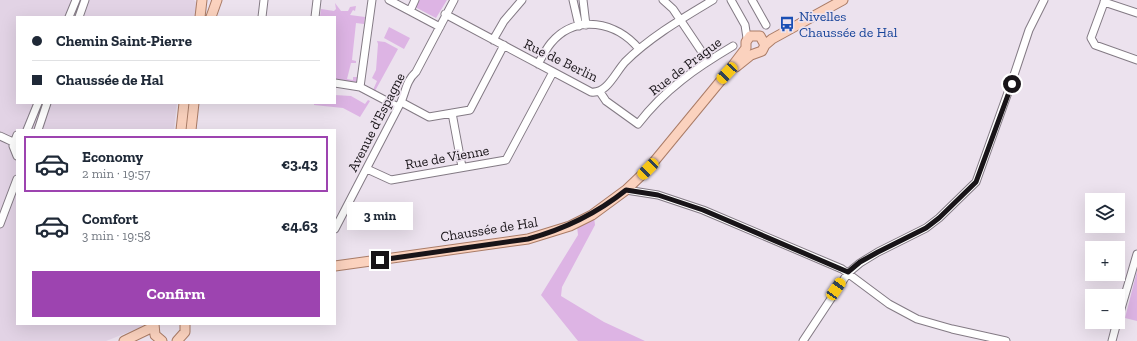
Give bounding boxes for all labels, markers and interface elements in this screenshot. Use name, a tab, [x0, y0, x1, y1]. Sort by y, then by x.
place label: Nivelles Chaussée de Hal	[799, 8, 898, 41]
bus stop icon: Nivelles Chaussée de Hal	[778, 15, 796, 33]
text: Chemin Saint-Pierre	[56, 32, 192, 50]
street label: Rue de Prague	[646, 33, 725, 99]
street label: Rue de Berlin	[521, 35, 601, 86]
car	[714, 60, 740, 86]
street label: Avenue d'Espagne	[344, 69, 409, 175]
text: Chaussée de Hal	[56, 71, 164, 89]
route start	[1003, 75, 1021, 93]
street label: Rue de Vienne	[404, 142, 491, 173]
icon: car	[34, 146, 70, 182]
text: Economy	[82, 148, 143, 166]
text: €3.43	[281, 155, 318, 173]
car	[635, 156, 661, 182]
text: 2 min · 19:57	[82, 166, 150, 181]
map controls	[1085, 193, 1125, 329]
button: layers	[1085, 193, 1125, 233]
callout: 3 min	[347, 202, 413, 230]
icon: car	[34, 208, 70, 244]
text: 3 min	[364, 208, 396, 223]
text: Comfort	[82, 210, 138, 228]
street label: Chaussée de Hal	[439, 213, 539, 246]
text: €4.63	[281, 217, 318, 235]
text: 3 min · 19:58	[82, 228, 151, 243]
button: +	[1085, 241, 1125, 281]
route end	[371, 251, 389, 269]
button: Confirm	[32, 271, 320, 317]
car	[824, 276, 848, 302]
button: −	[1085, 289, 1125, 329]

